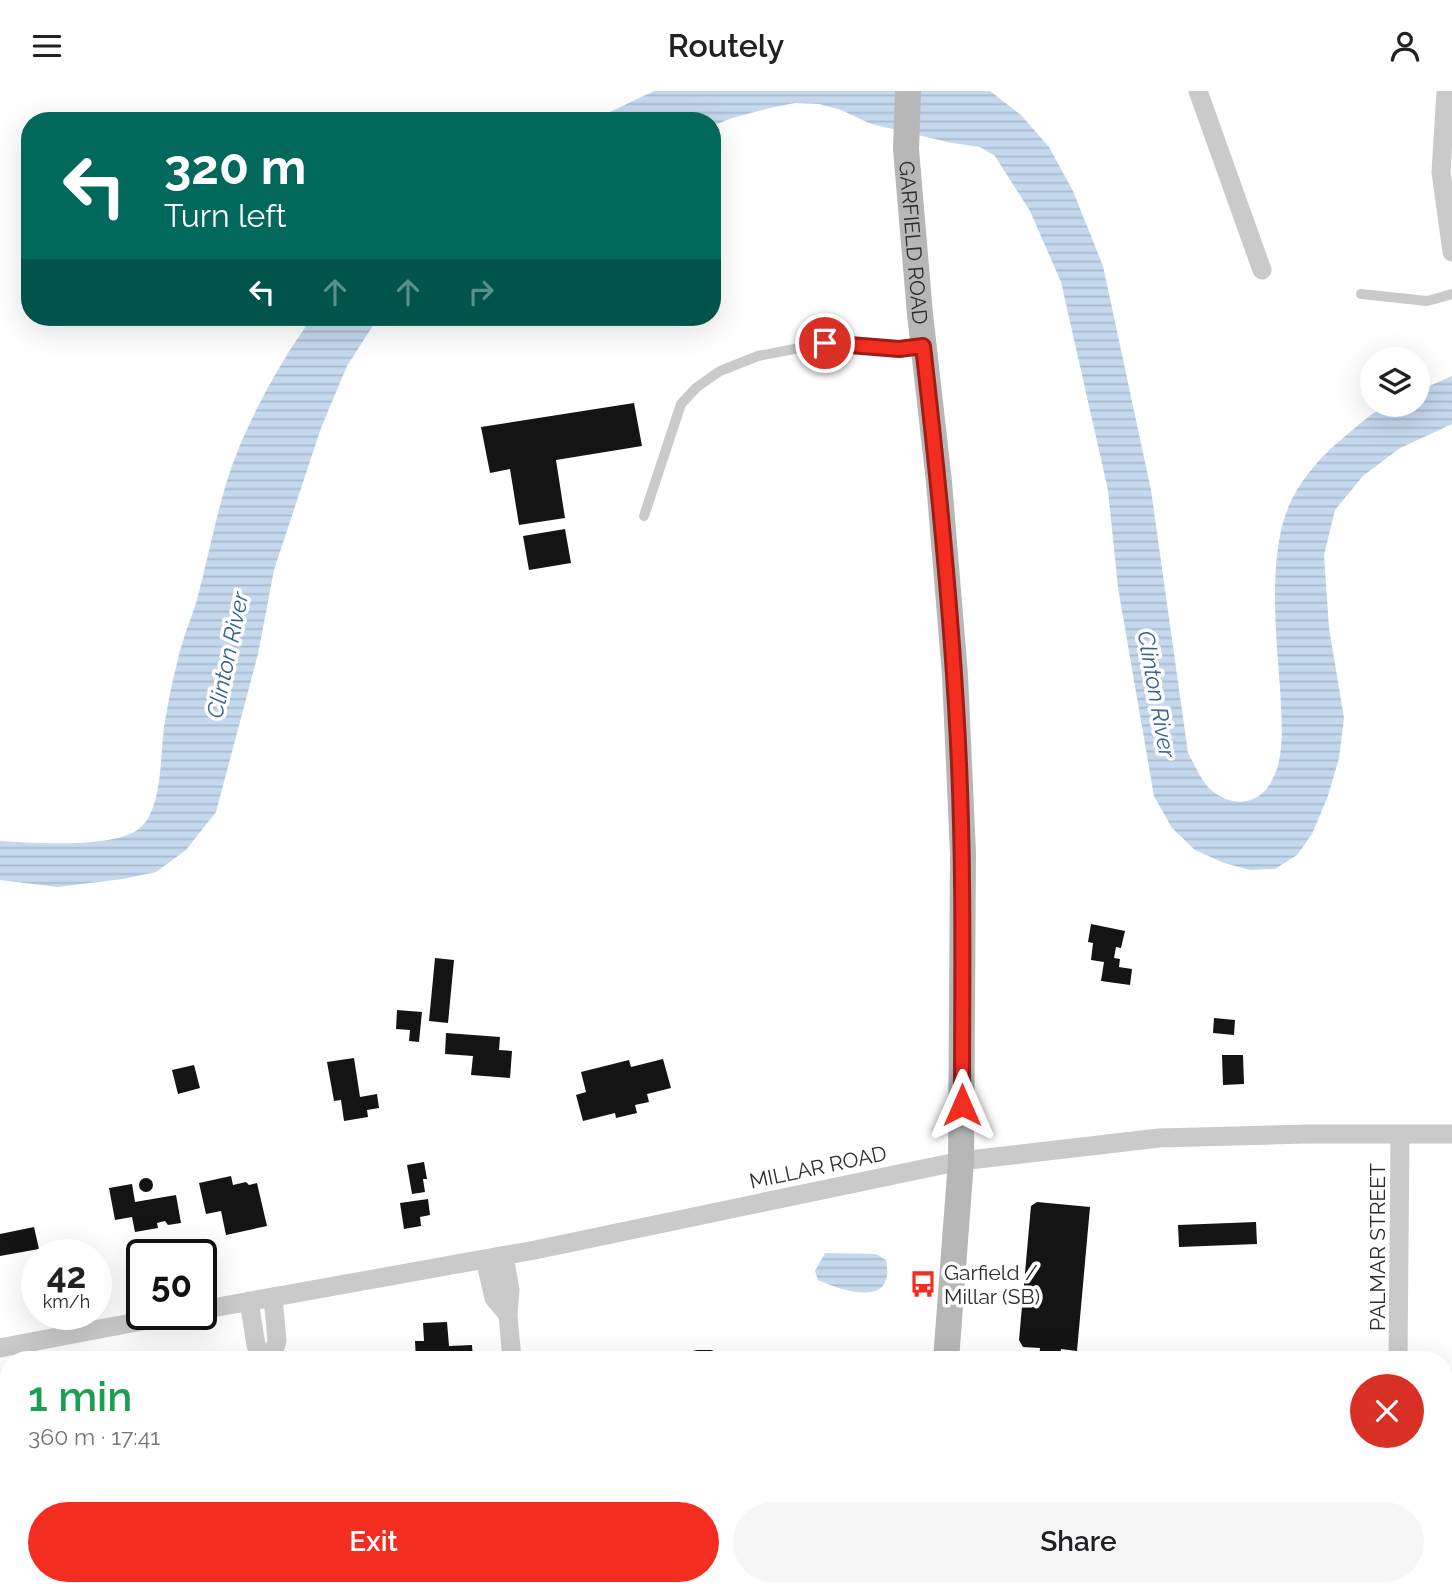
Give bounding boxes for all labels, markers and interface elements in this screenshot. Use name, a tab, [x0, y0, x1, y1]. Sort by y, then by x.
icon: menu	[28, 27, 66, 65]
text: Routely	[668, 27, 784, 64]
icon: person	[1386, 27, 1424, 65]
text: 320 m	[164, 138, 306, 195]
icon: left	[49, 140, 140, 231]
street label: GARFIELD ROAD	[895, 160, 934, 326]
text: Turn left	[164, 197, 286, 234]
icon: left	[243, 273, 281, 311]
icon: ahead	[316, 273, 354, 311]
icon: ahead	[389, 273, 427, 311]
icon: right	[462, 273, 500, 311]
pin	[795, 313, 855, 373]
icon: arrive	[806, 324, 844, 362]
map controls	[1360, 347, 1430, 417]
button: layers	[1360, 347, 1430, 417]
water label: Clinton River	[200, 588, 254, 721]
water label: Clinton River	[1133, 629, 1182, 761]
position arrow	[925, 1068, 999, 1142]
street label: MILLAR ROAD	[747, 1140, 889, 1194]
street label: PALMAR STREET	[1365, 1163, 1390, 1331]
speed limit sign: 50	[126, 1239, 217, 1330]
text: 42	[47, 1255, 86, 1296]
place label: Garfield / Millar (SB)	[944, 1260, 1040, 1309]
bus stop icon: Garfield / Millar (SB)	[908, 1269, 938, 1299]
text: km/h	[43, 1291, 90, 1312]
text: 1 min	[28, 1372, 132, 1421]
button: close	[1350, 1374, 1424, 1448]
text: 360 m · 17:41	[28, 1423, 160, 1450]
button: Exit	[28, 1502, 719, 1582]
button: Share	[733, 1502, 1424, 1582]

